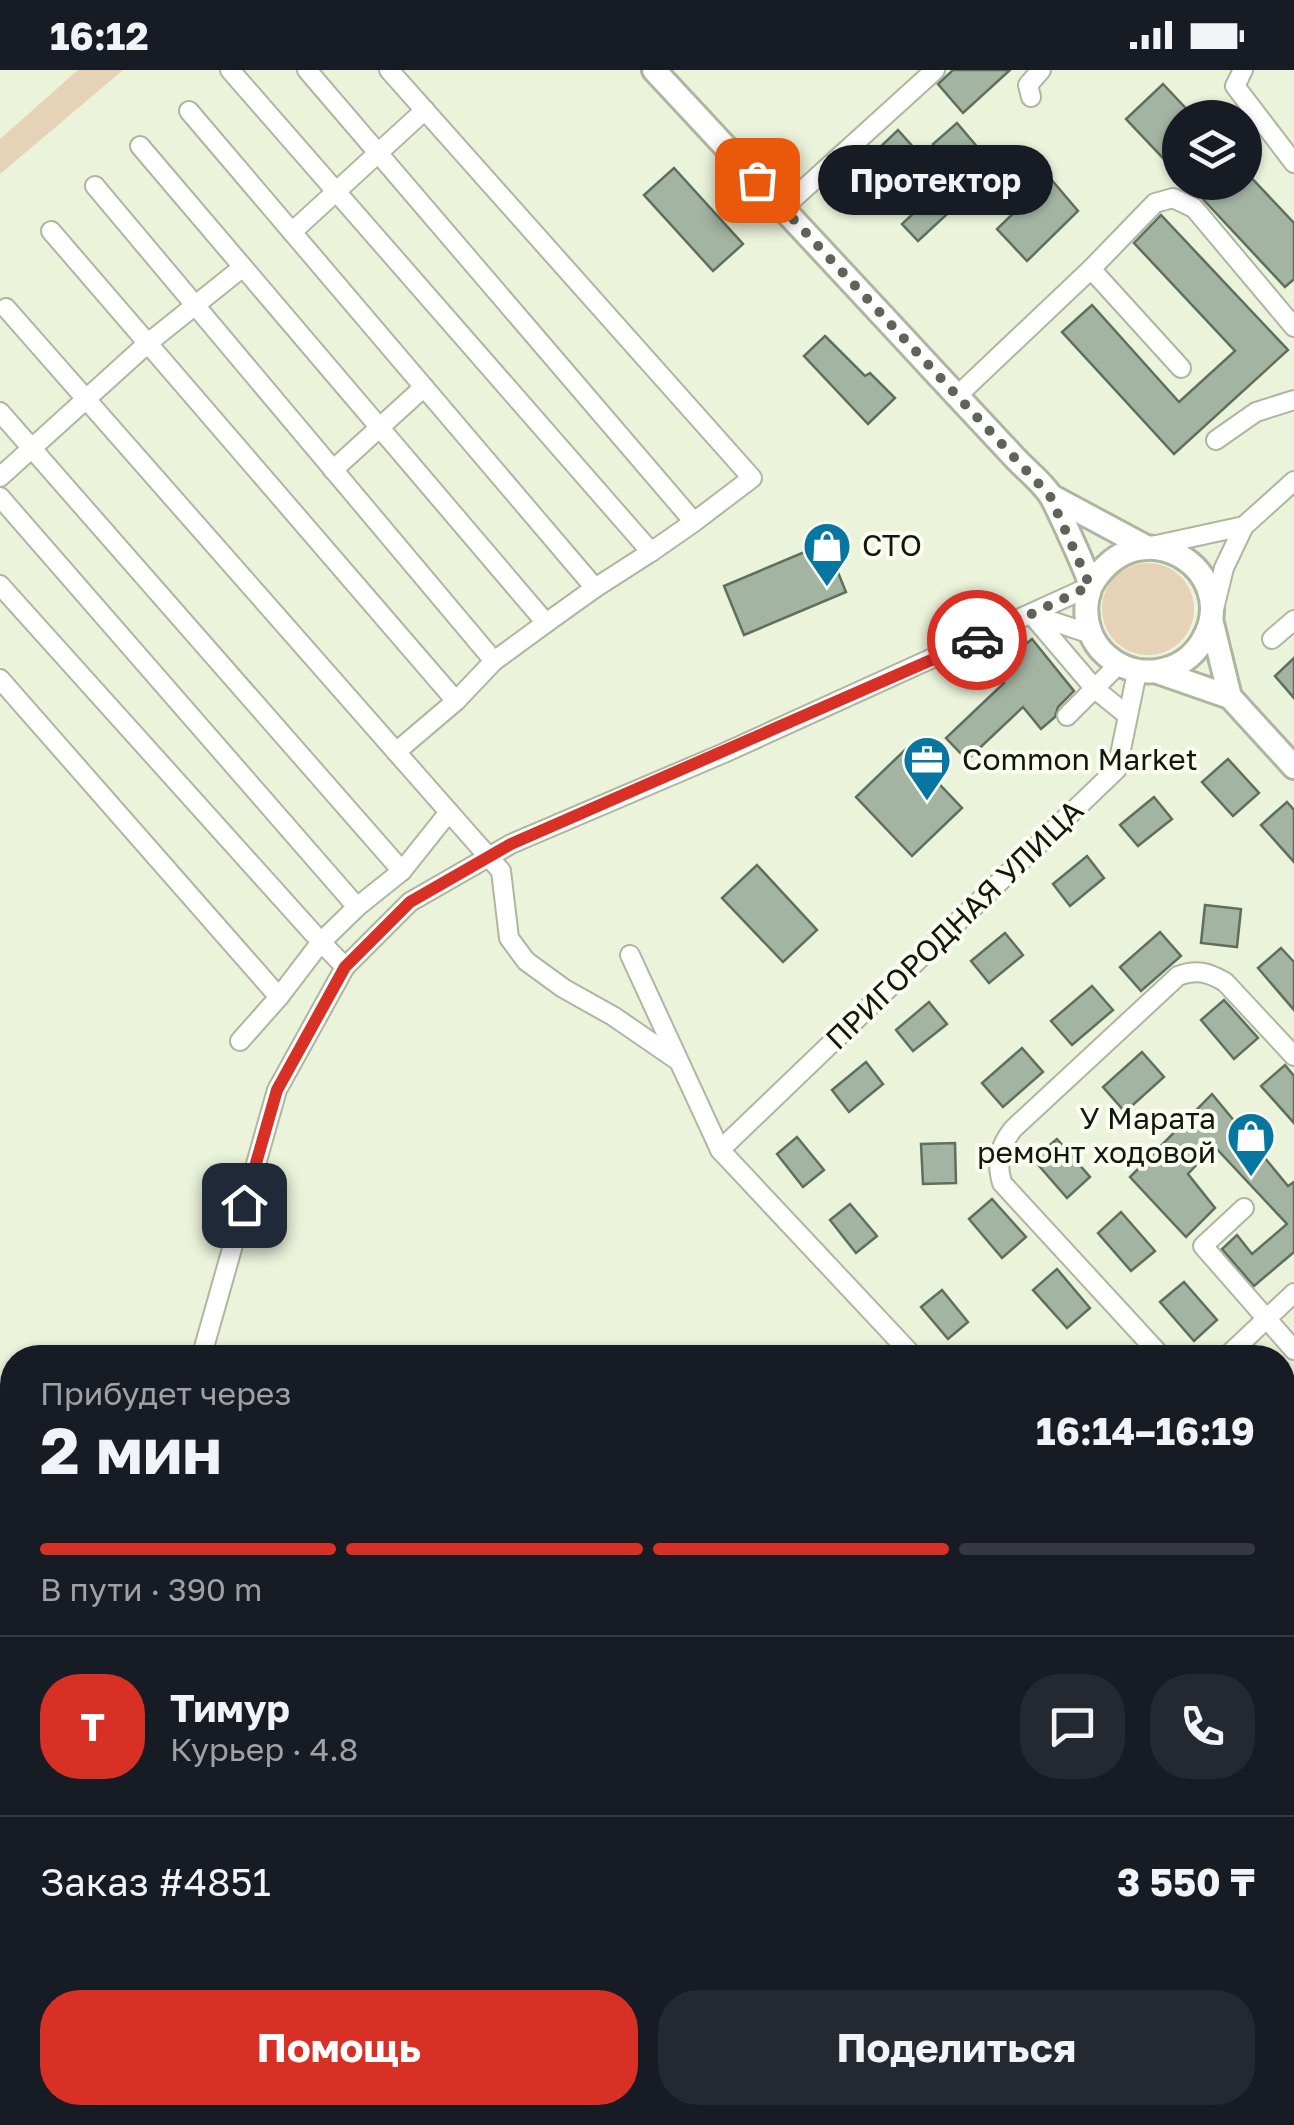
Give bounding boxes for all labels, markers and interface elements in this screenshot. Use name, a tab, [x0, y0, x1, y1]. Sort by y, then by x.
text: 16:12	[50, 13, 149, 58]
map controls	[1162, 100, 1262, 200]
button: layers	[1162, 100, 1262, 200]
pin	[715, 138, 800, 223]
callout: Протектор	[817, 145, 1052, 215]
icon: bag	[730, 153, 785, 208]
text: Протектор	[850, 161, 1021, 199]
shop icon: СТО	[801, 520, 853, 588]
place label: СТО	[862, 527, 922, 563]
courier	[927, 590, 1027, 690]
icon: car	[950, 613, 1005, 668]
office icon: Common Market	[901, 734, 953, 802]
place label: Common Market	[962, 741, 1198, 777]
street label: ПРИГОРОДНАЯ УЛИЦА	[818, 792, 1090, 1057]
place label: У Марата ремонт ходовой	[977, 1100, 1216, 1170]
shop icon: У Марата ремонт ходовой	[1225, 1110, 1277, 1178]
pin	[202, 1163, 287, 1248]
icon: home	[217, 1178, 272, 1233]
text: Прибудет через	[40, 1374, 291, 1412]
text: 16:14–16:19	[1036, 1408, 1255, 1453]
text: 2 мин	[40, 1410, 222, 1488]
text: В пути · 390 m	[40, 1570, 262, 1608]
button: chat	[1020, 1674, 1125, 1779]
button: phone	[1150, 1674, 1255, 1779]
text: Тимур	[170, 1685, 290, 1730]
text: Т	[80, 1704, 105, 1749]
text: Курьер · 4.8	[170, 1730, 358, 1768]
text: Заказ #4851	[40, 1859, 271, 1904]
text: 3 550 ₸	[1117, 1859, 1255, 1904]
button: Помощь	[40, 1990, 638, 2105]
button: Поделиться	[658, 1990, 1255, 2105]

